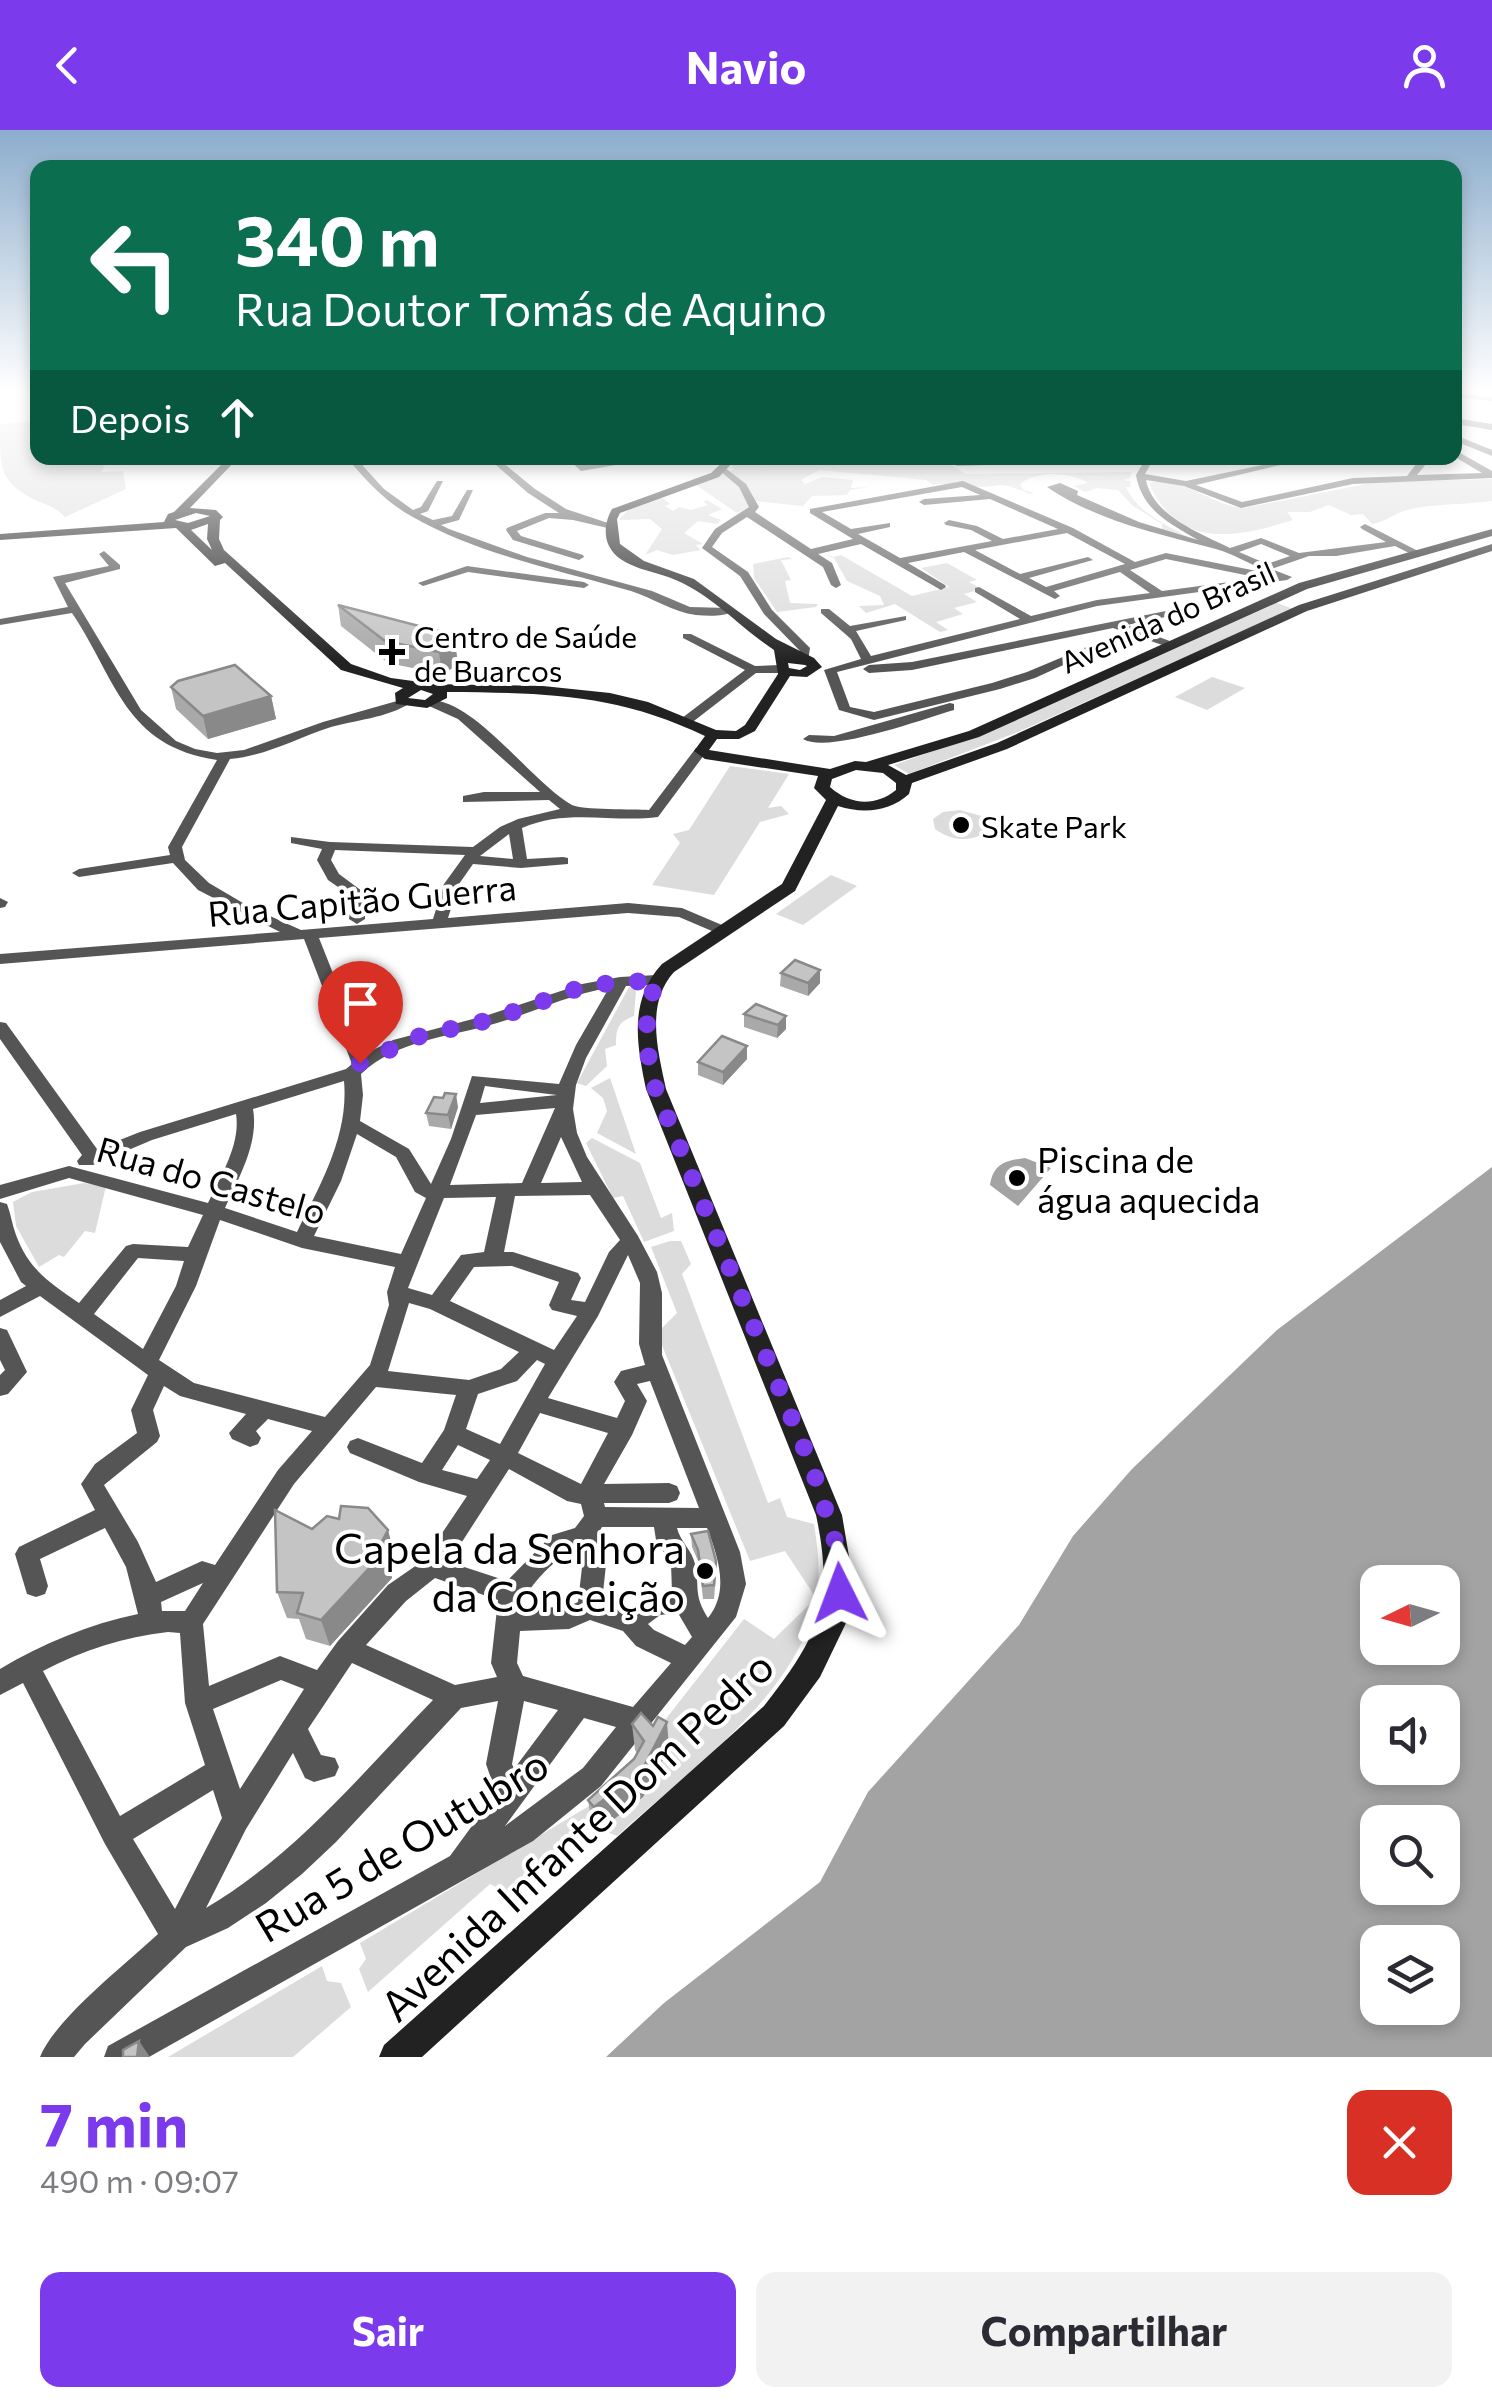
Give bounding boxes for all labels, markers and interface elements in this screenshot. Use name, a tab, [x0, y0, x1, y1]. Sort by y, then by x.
icon: back	[40, 38, 95, 93]
text: Navio	[686, 38, 806, 93]
icon: person	[1397, 38, 1452, 93]
text: 340 m	[235, 195, 440, 280]
icon: left	[70, 200, 200, 330]
text: Rua Doutor Tomás de Aquino	[235, 280, 827, 335]
icon: ahead	[210, 390, 265, 445]
text: Depois	[70, 394, 190, 441]
street label: Avenida do Brasil	[1054, 552, 1280, 680]
place label: Centro de Saúde de Buarcos	[414, 617, 637, 688]
marker: Centro de Saúde de Buarcos	[379, 639, 405, 665]
place label: Skate Park	[981, 807, 1127, 844]
marker: Skate Park	[950, 814, 972, 836]
street label: Rua Capitão Guerra	[206, 864, 518, 934]
pin	[318, 961, 403, 1064]
icon: arrive	[333, 976, 388, 1031]
street label: Rua do Castelo	[93, 1126, 331, 1232]
place label: Piscina de água aquecida	[1037, 1137, 1260, 1220]
marker: Piscina de água aquecida	[1006, 1167, 1028, 1189]
place label: Capela da Senhora da Conceição	[334, 1521, 685, 1621]
position arrow	[788, 1541, 892, 1645]
marker: Capela da Senhora da Conceição	[694, 1560, 716, 1582]
north arrow	[1360, 1565, 1460, 1665]
map controls	[1360, 1565, 1460, 2025]
street label: Avenida Infante Dom Pedro	[369, 1639, 783, 2031]
button: sound	[1360, 1685, 1460, 1785]
street label: Rua 5 de Outubro	[245, 1736, 557, 1952]
button: search	[1360, 1805, 1460, 1905]
button: layers	[1360, 1925, 1460, 2025]
text: 7 min	[40, 2086, 188, 2159]
button: close	[1347, 2090, 1452, 2195]
text: 490 m · 09:07	[40, 2160, 239, 2200]
button: Sair	[40, 2272, 736, 2387]
button: Compartilhar	[756, 2272, 1452, 2387]

